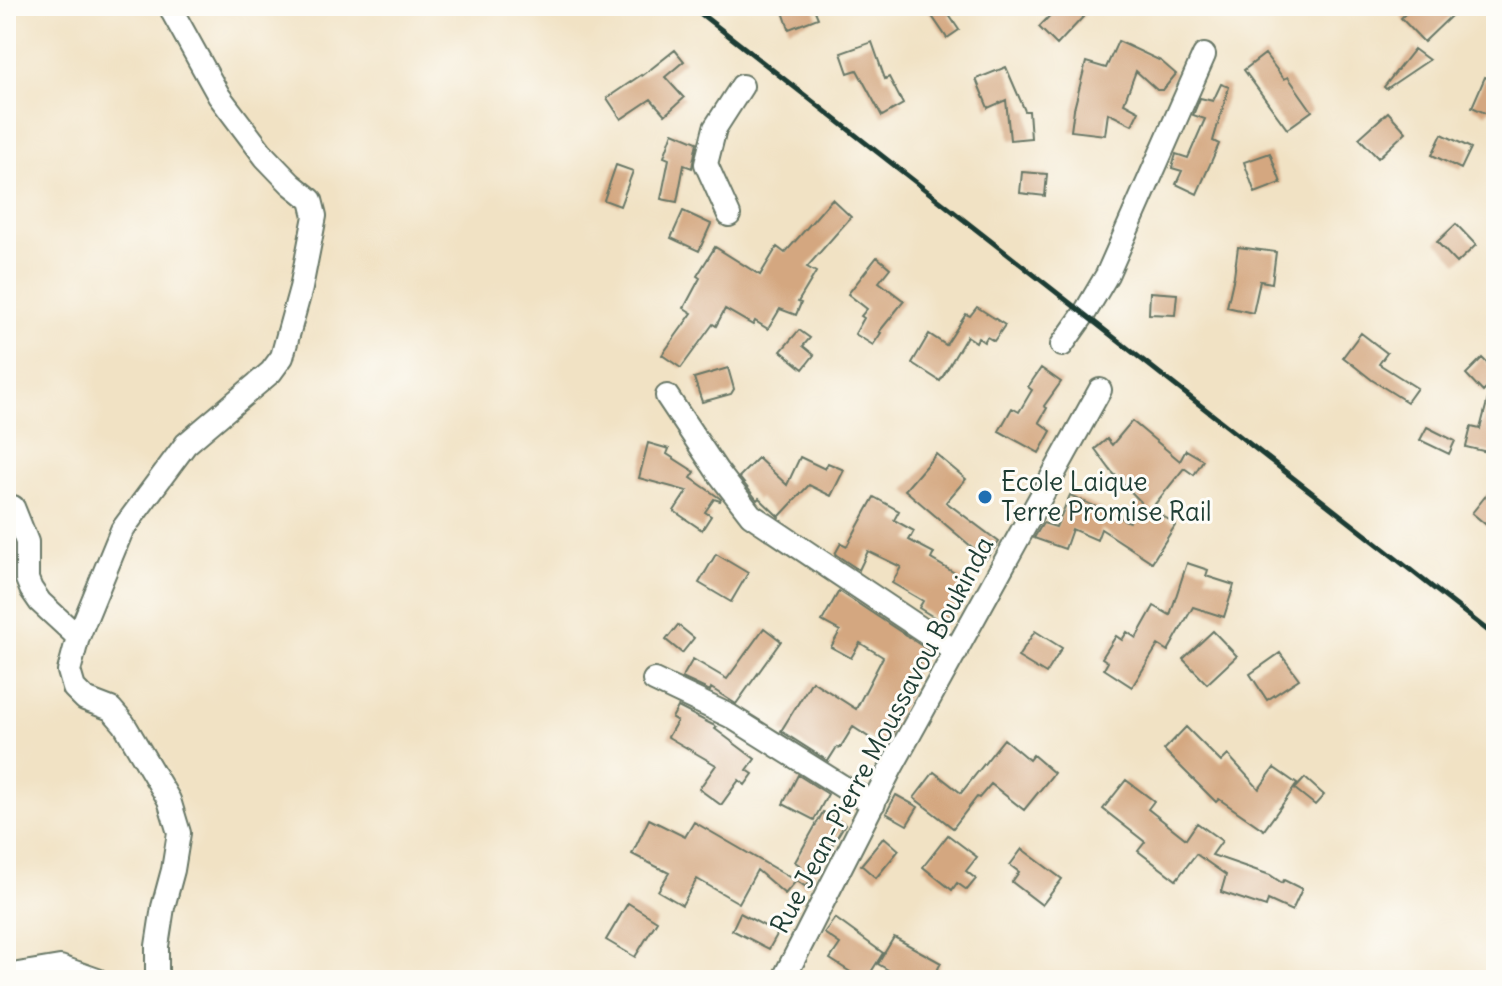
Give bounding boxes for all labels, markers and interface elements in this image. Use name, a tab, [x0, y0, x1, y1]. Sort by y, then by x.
place label: Ecole Laique Terre Promise Rail	[1001, 465, 1212, 528]
marker: Ecole Laique Terre Promise Rail	[976, 488, 994, 506]
street label: Rue Jean-Pierre Moussavou Boukinda	[763, 531, 1001, 939]

